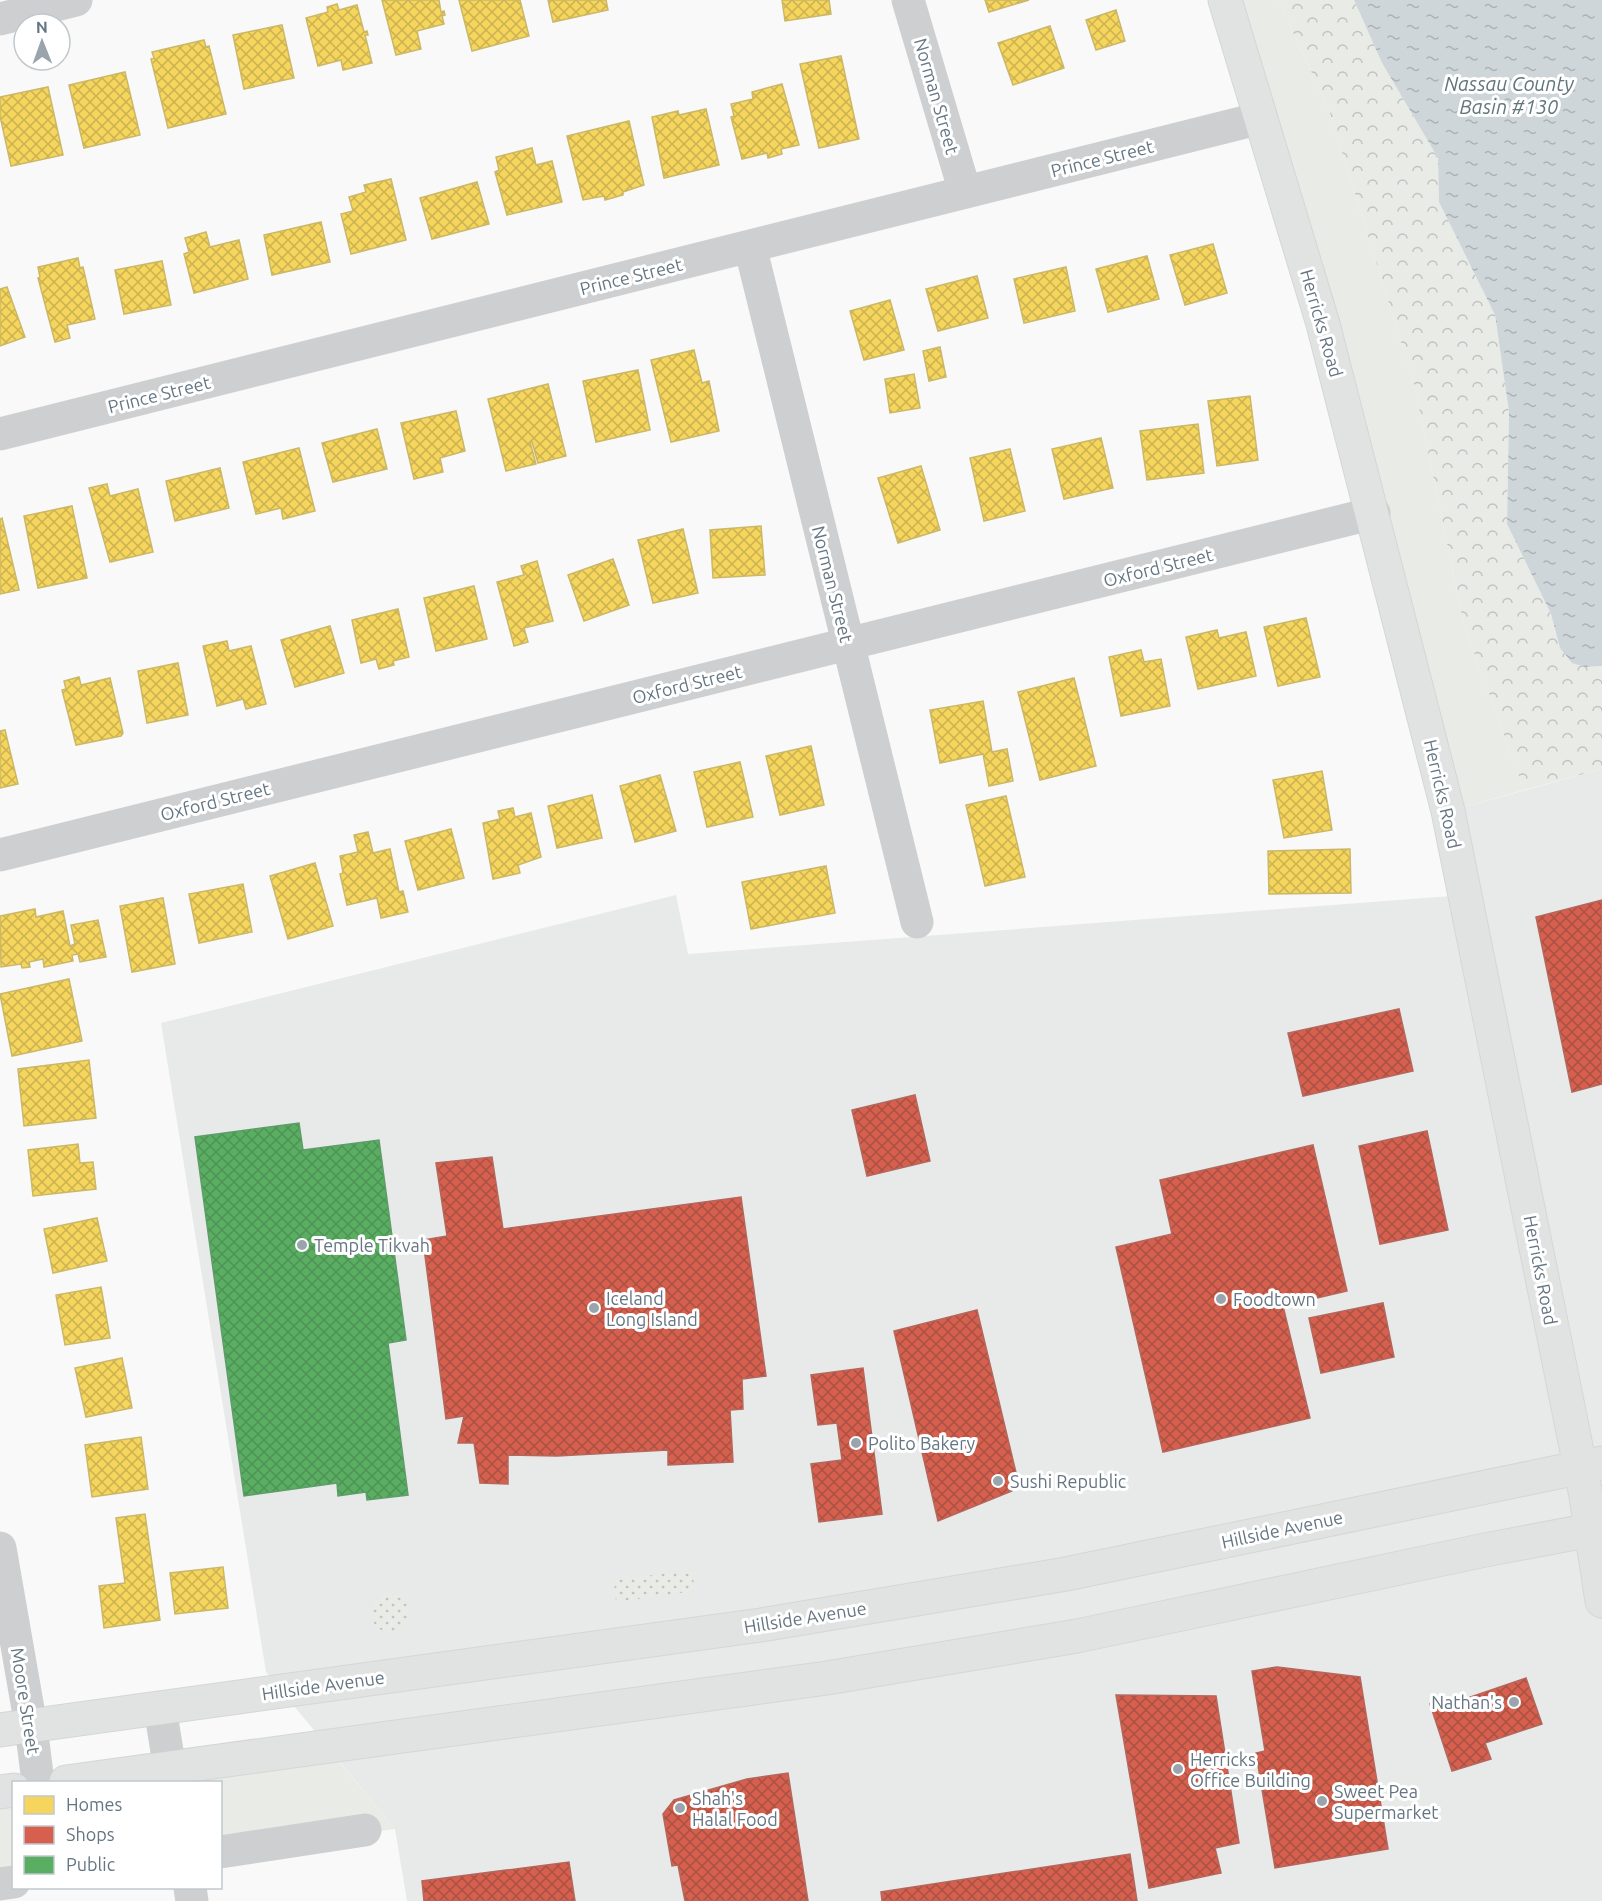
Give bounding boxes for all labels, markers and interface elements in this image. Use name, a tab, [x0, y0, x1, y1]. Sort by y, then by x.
north arrow	[12, 12, 72, 72]
text: N	[36, 18, 48, 36]
street label: Norman Street	[911, 36, 963, 156]
water label: Nassau County Basin #130	[1444, 72, 1574, 118]
street label: Prince Street	[1049, 136, 1155, 180]
street label: Prince Street	[578, 254, 684, 298]
street label: Herricks Road	[1297, 267, 1347, 379]
street label: Prince Street	[106, 372, 212, 416]
street label: Norman Street	[809, 524, 857, 644]
street label: Oxford Street	[1101, 544, 1215, 590]
street label: Oxford Street	[630, 661, 744, 707]
street label: Herricks Road	[1421, 737, 1465, 851]
street label: Oxford Street	[158, 778, 272, 824]
street label: Herricks Road	[1521, 1213, 1561, 1327]
place label: Temple Tikvah	[314, 1235, 430, 1255]
marker: Temple Tikvah	[295, 1238, 309, 1252]
place label: Iceland Long Island	[606, 1288, 698, 1329]
place label: Foodtown	[1233, 1289, 1316, 1309]
marker: Foodtown	[1214, 1292, 1228, 1306]
marker: Iceland Long Island	[587, 1301, 601, 1315]
place label: Polito Bakery	[868, 1433, 975, 1453]
marker: Polito Bakery	[849, 1436, 863, 1450]
place label: Sushi Republic	[1010, 1471, 1126, 1491]
marker: Sushi Republic	[991, 1474, 1005, 1488]
street label: Hillside Avenue	[1219, 1506, 1345, 1552]
street label: Hillside Avenue	[742, 1597, 868, 1637]
street label: Moore Street	[8, 1646, 44, 1756]
street label: Hillside Avenue	[260, 1666, 386, 1704]
place label: Nathan's	[1431, 1692, 1502, 1712]
marker: Nathan's	[1507, 1695, 1521, 1709]
place label: Herricks Office Building	[1190, 1749, 1311, 1790]
marker: Herricks Office Building	[1171, 1762, 1185, 1776]
legend	[12, 1781, 222, 1889]
place label: Sweet Pea Supermarket	[1334, 1781, 1438, 1822]
place label: Shah's Halal Food	[692, 1788, 778, 1829]
text: Homes	[66, 1794, 123, 1814]
marker: Sweet Pea Supermarket	[1315, 1794, 1329, 1808]
marker: Shah's Halal Food	[673, 1801, 687, 1815]
text: Shops	[66, 1824, 115, 1844]
text: Public	[66, 1854, 115, 1874]

